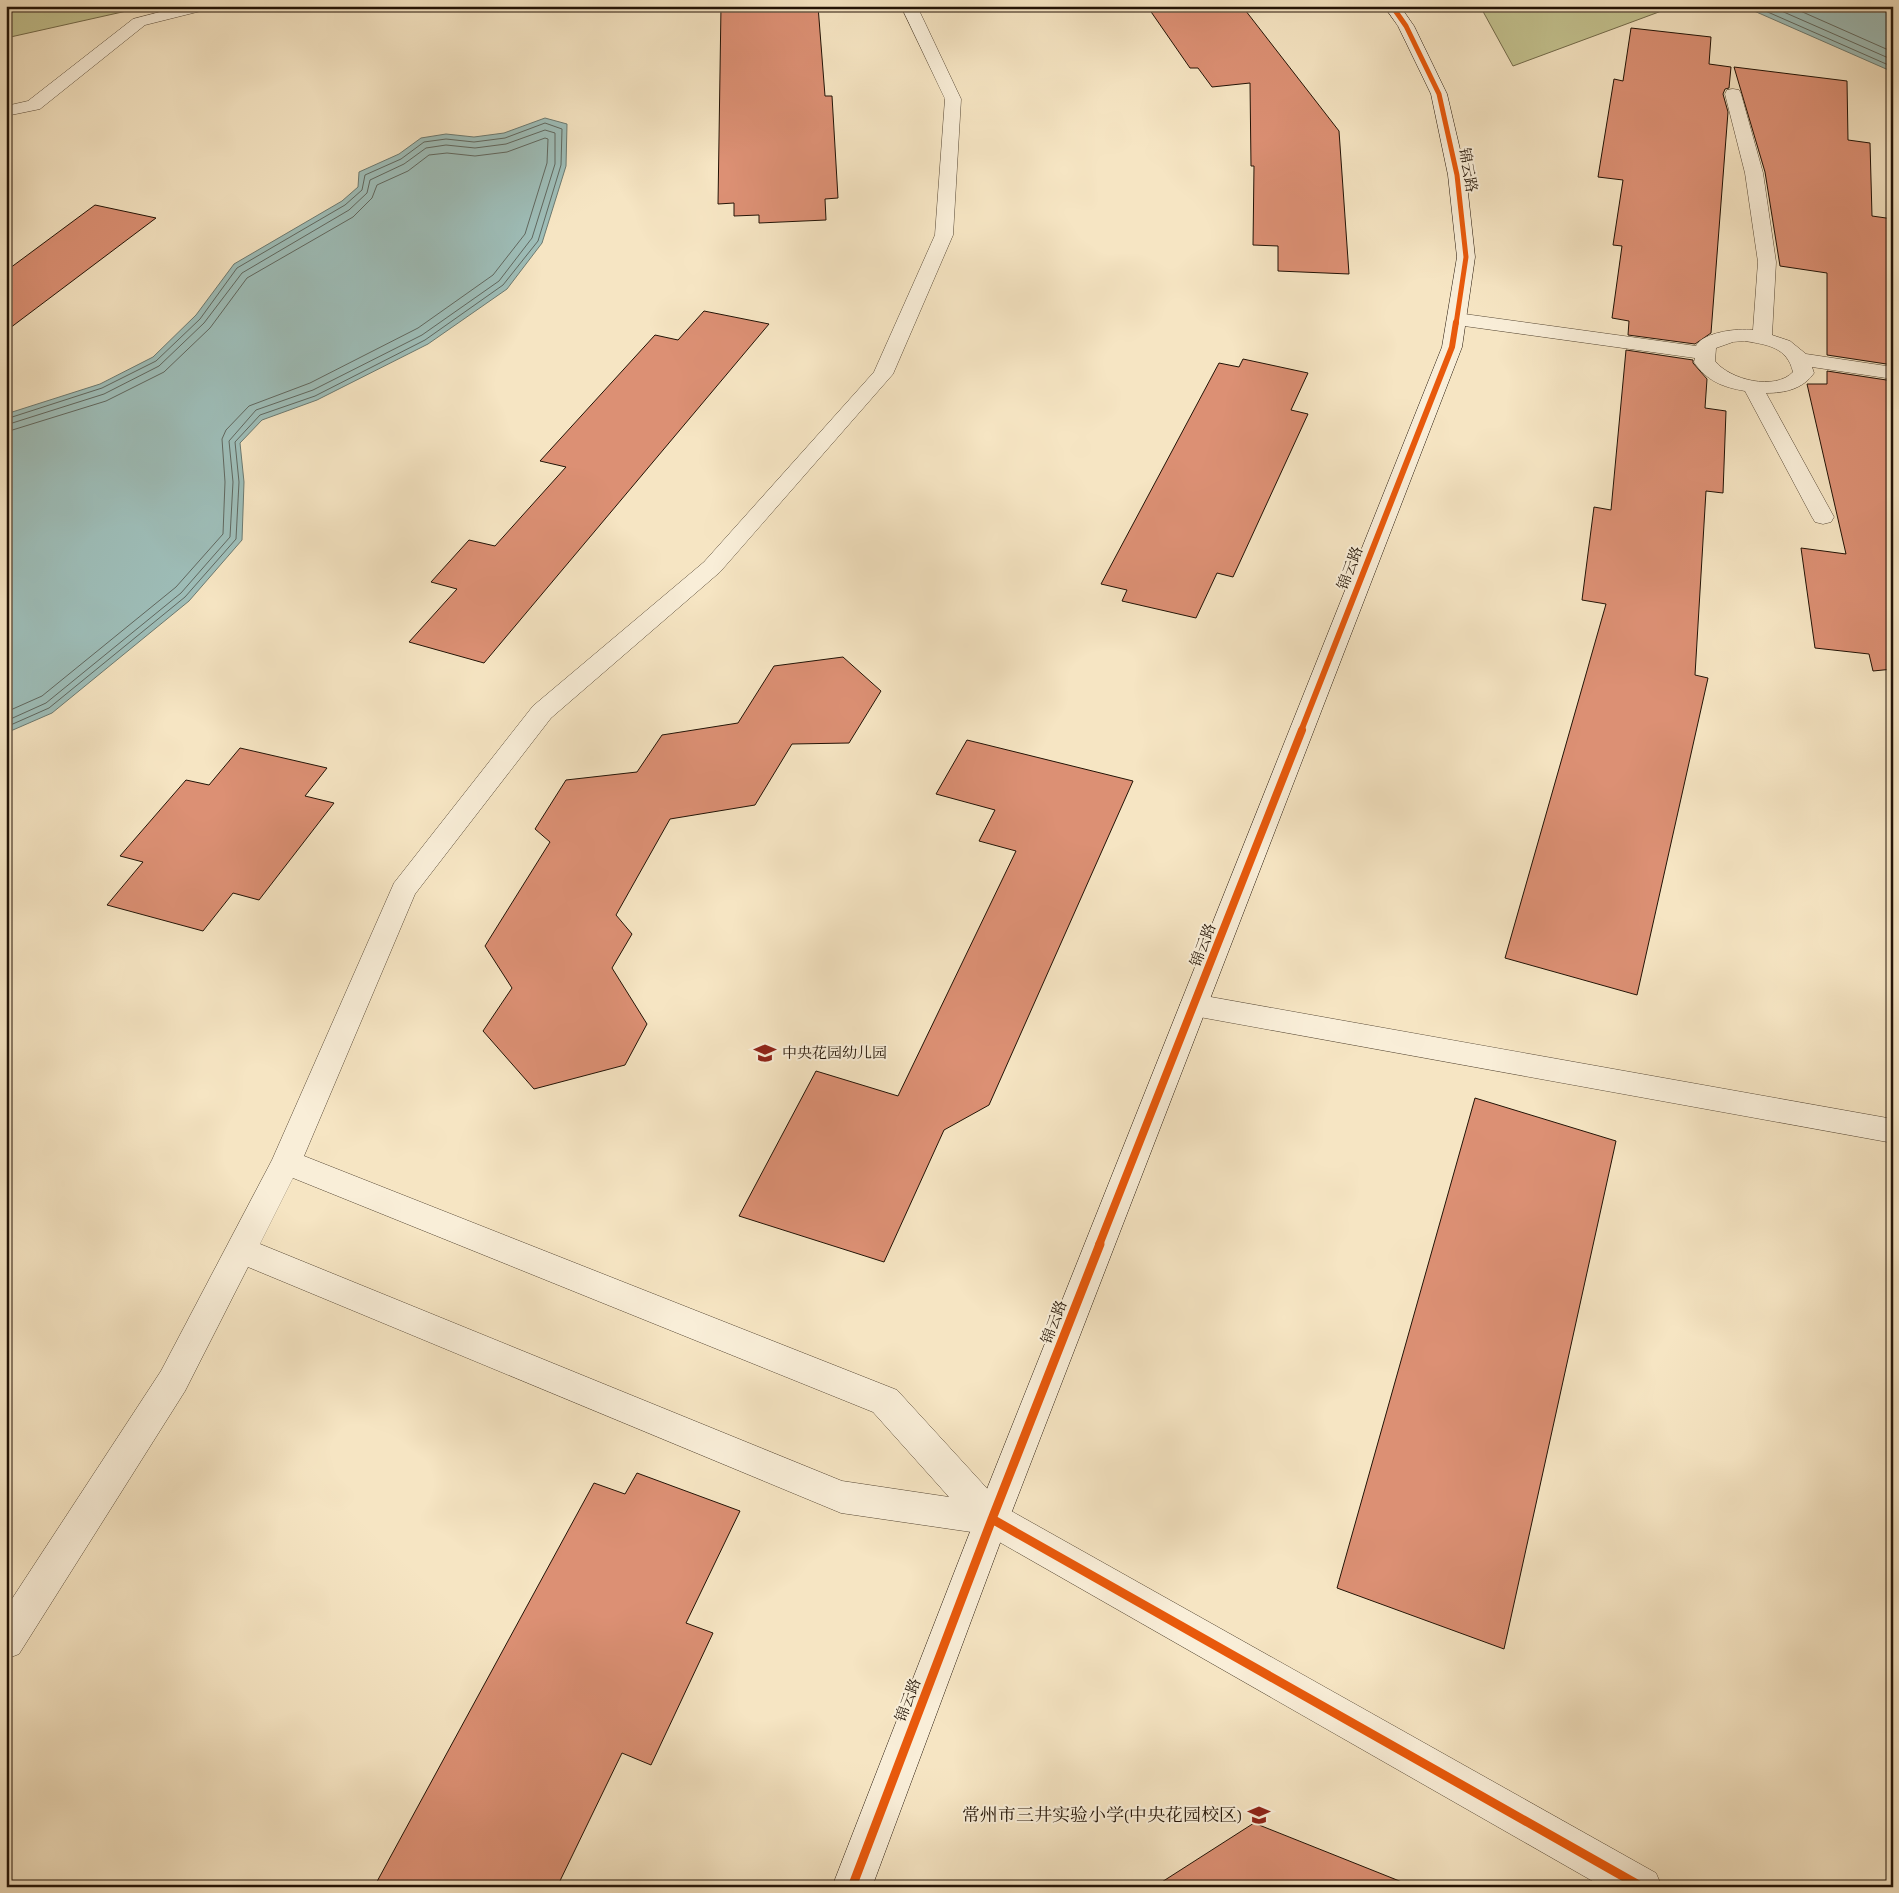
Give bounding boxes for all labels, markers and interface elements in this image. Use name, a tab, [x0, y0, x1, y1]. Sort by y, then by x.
street label: 锦云路	[1454, 146, 1482, 194]
street label: 锦云路	[1333, 543, 1367, 593]
street label: 锦云路	[1186, 920, 1220, 970]
school or university icon: 中央花园幼儿园	[752, 1040, 778, 1066]
place label: 中央花园幼儿园	[782, 1043, 887, 1063]
street label: 锦云路	[1037, 1297, 1071, 1347]
street label: 锦云路	[891, 1675, 925, 1725]
school or university icon: 常州市三井实验小学(中央花园校区)	[1246, 1802, 1272, 1828]
place label: 常州市三井实验小学(中央花园校区)	[962, 1803, 1242, 1827]

